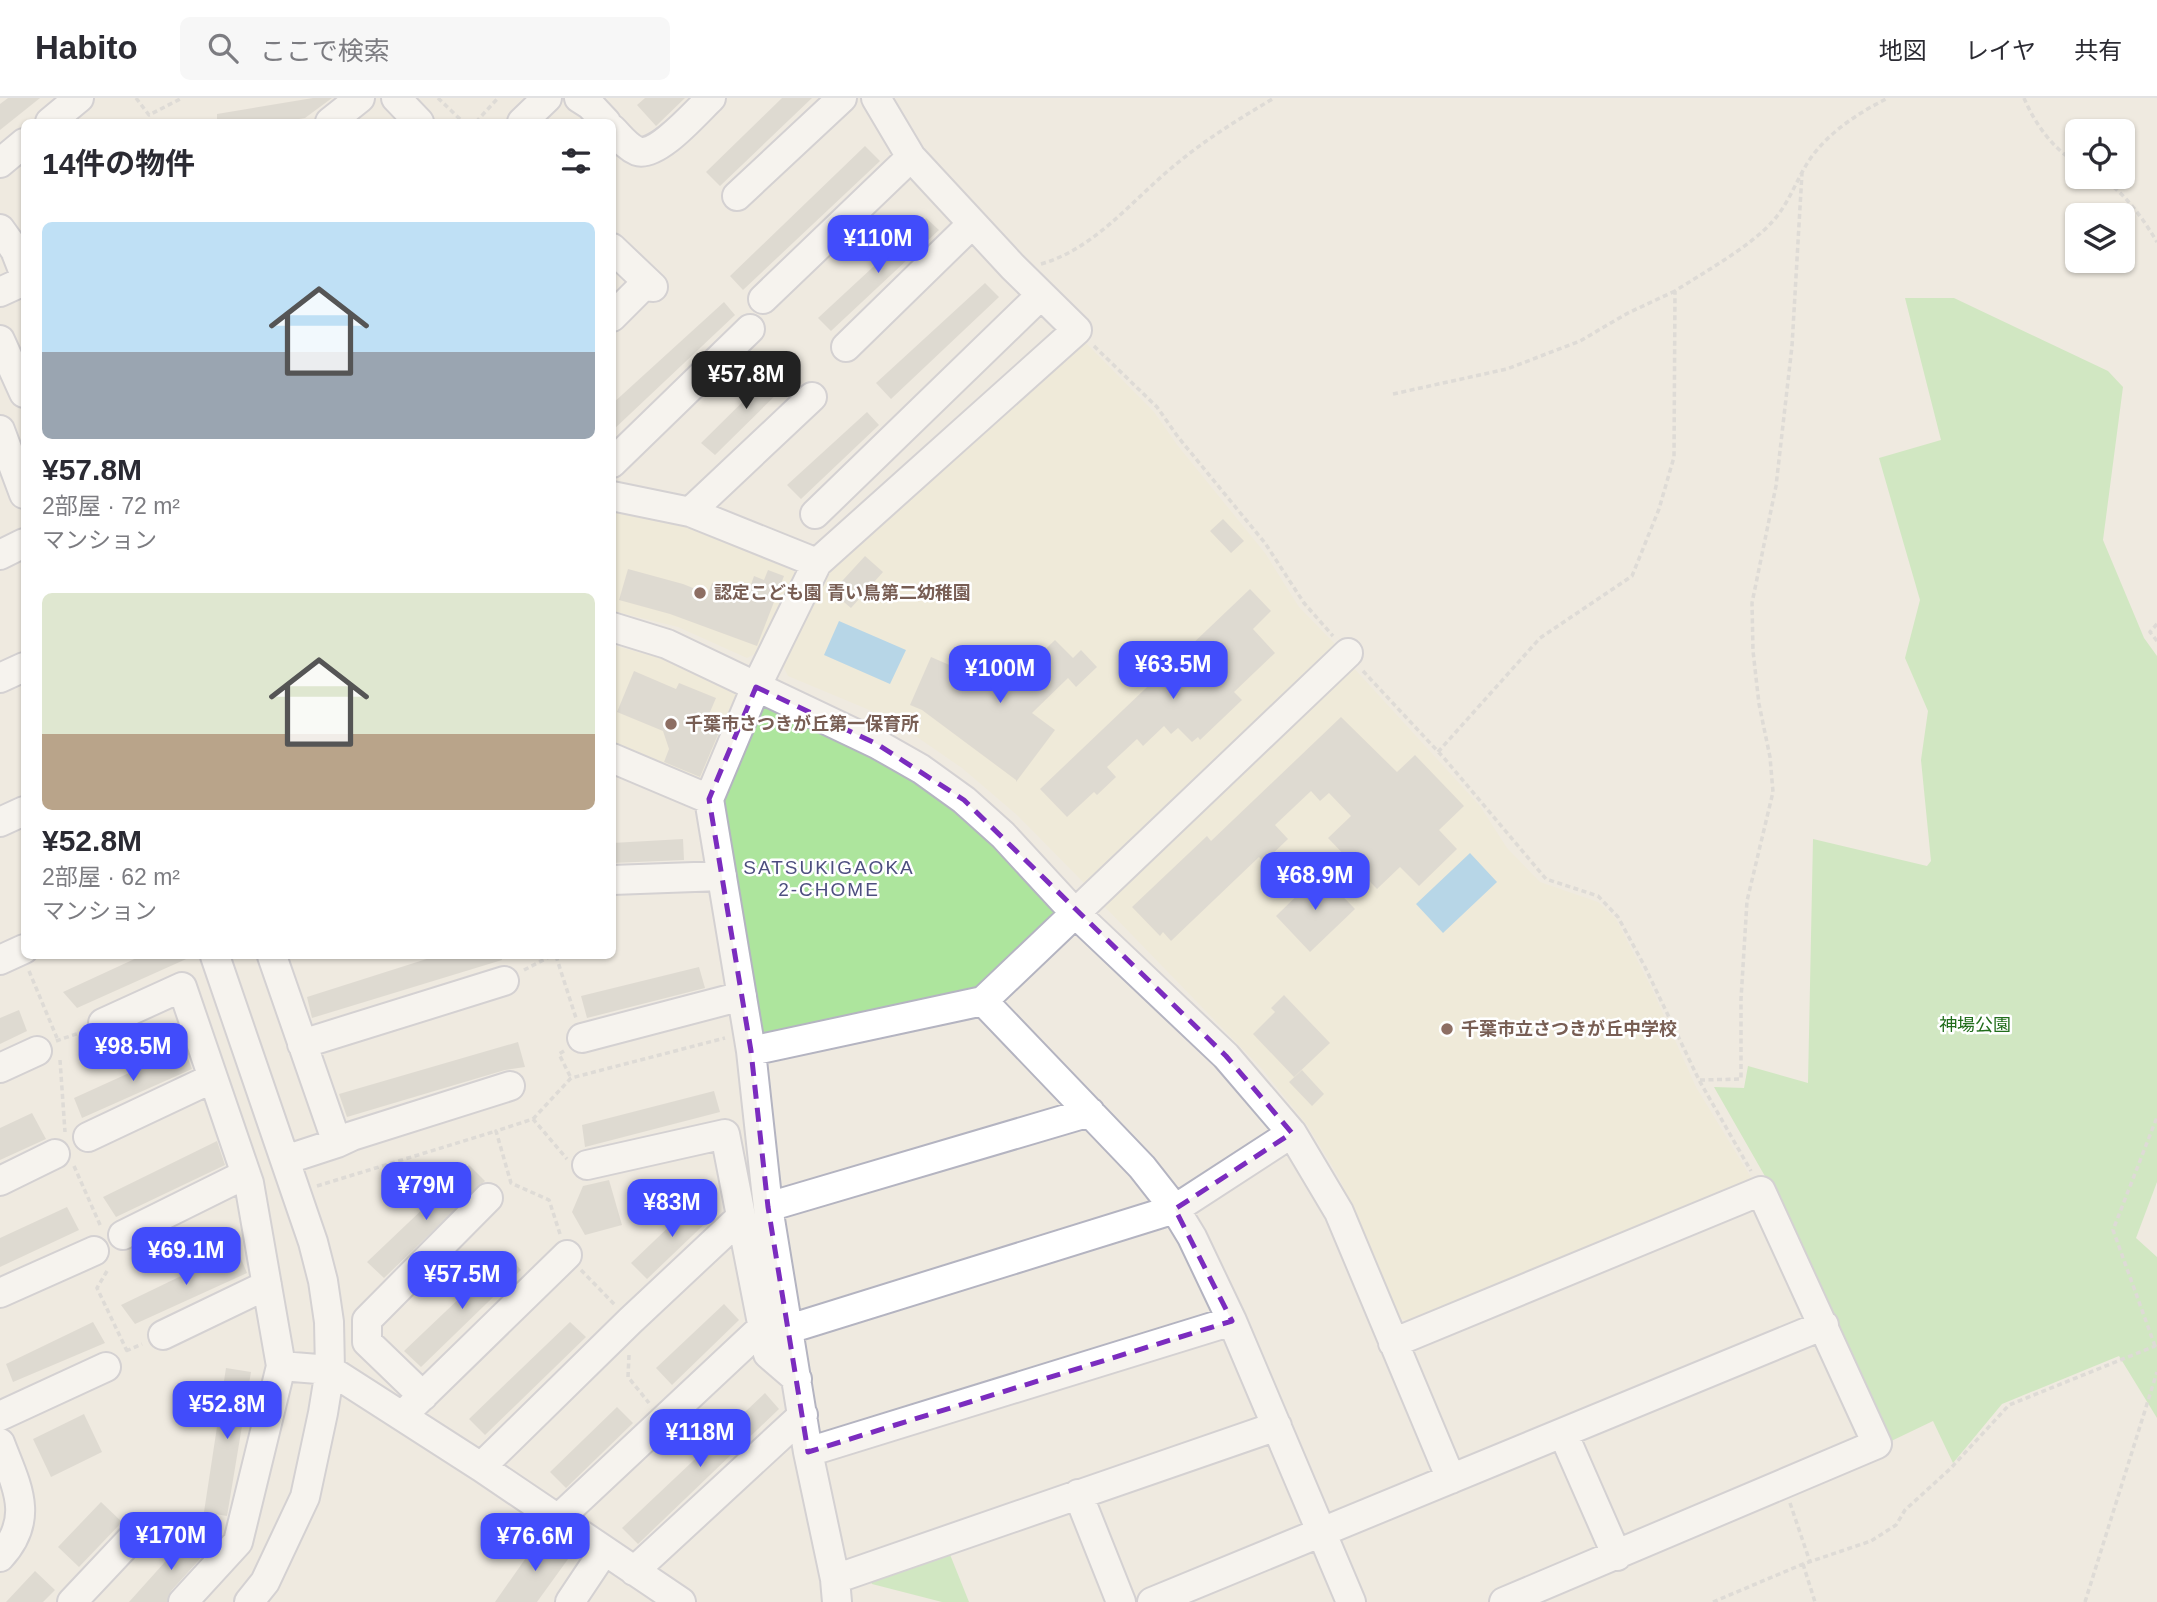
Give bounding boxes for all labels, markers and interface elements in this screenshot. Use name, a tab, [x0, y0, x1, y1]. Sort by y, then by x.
search box	[180, 17, 670, 80]
text: Habito	[35, 29, 138, 66]
icon: search	[204, 29, 242, 67]
text: ここで検索	[260, 36, 390, 66]
text: 地図	[1879, 37, 1927, 64]
text: レイヤ	[1965, 37, 2036, 64]
text: 共有	[2074, 37, 2122, 64]
map controls	[2065, 119, 2135, 273]
button: locate	[2065, 119, 2135, 189]
icon: filters	[557, 142, 595, 180]
text: 14件の物件	[42, 147, 195, 180]
button: layers	[2065, 203, 2135, 273]
pin: ¥110M	[829, 216, 927, 275]
text: ¥110M	[843, 225, 913, 251]
icon: home	[256, 268, 382, 394]
pin: ¥57.8M	[689, 352, 803, 411]
text: ¥57.8M	[708, 361, 784, 387]
text: ¥57.8M	[42, 453, 142, 486]
text: 2部屋 · 72 m²	[42, 493, 180, 519]
text: マンション	[42, 527, 157, 553]
place label: 認定こども園 青い鳥第二幼稚園	[714, 583, 971, 603]
marker: 認定こども園 青い鳥第二幼稚園	[692, 585, 708, 601]
icon: home	[256, 639, 382, 765]
pin: ¥63.5M	[1116, 642, 1230, 701]
pin: ¥100M	[951, 646, 1049, 705]
text: ¥63.5M	[1135, 651, 1211, 677]
text: ¥100M	[965, 655, 1035, 681]
place label: 千葉市さつきが丘第一保育所	[685, 714, 919, 734]
marker: 千葉市さつきが丘第一保育所	[663, 716, 679, 732]
text: ¥52.8M	[42, 824, 142, 857]
pin: ¥68.9M	[1258, 852, 1372, 912]
district label: SATSUKIGAOKA 2-CHOME	[743, 857, 915, 900]
text: ¥68.9M	[1277, 862, 1353, 888]
text: 2部屋 · 62 m²	[42, 864, 180, 890]
text: マンション	[42, 898, 157, 924]
park label: 神場公園	[1939, 1015, 2011, 1035]
place label: 千葉市立さつきが丘中学校	[1461, 1019, 1677, 1039]
marker: 千葉市立さつきが丘中学校	[1439, 1021, 1455, 1037]
pin: ¥98.5M	[76, 1024, 190, 1083]
text: ¥98.5M	[95, 1033, 171, 1059]
pin: ¥79M	[385, 1162, 467, 1222]
text: ¥79M	[397, 1172, 455, 1198]
pin: ¥83M	[631, 1180, 713, 1239]
text: ¥83M	[643, 1189, 701, 1215]
pin: ¥69.1M	[129, 1228, 243, 1287]
text: ¥69.1M	[148, 1237, 224, 1263]
pin: ¥57.5M	[405, 1252, 519, 1311]
text: ¥57.5M	[424, 1261, 500, 1287]
pin: ¥52.8M	[170, 1382, 284, 1441]
text: ¥52.8M	[189, 1391, 265, 1417]
pin: ¥118M	[651, 1410, 749, 1469]
text: ¥118M	[665, 1419, 735, 1445]
pin: ¥170M	[122, 1512, 220, 1572]
pin: ¥76.6M	[478, 1514, 592, 1573]
text: ¥170M	[136, 1522, 206, 1548]
text: ¥76.6M	[497, 1523, 573, 1549]

